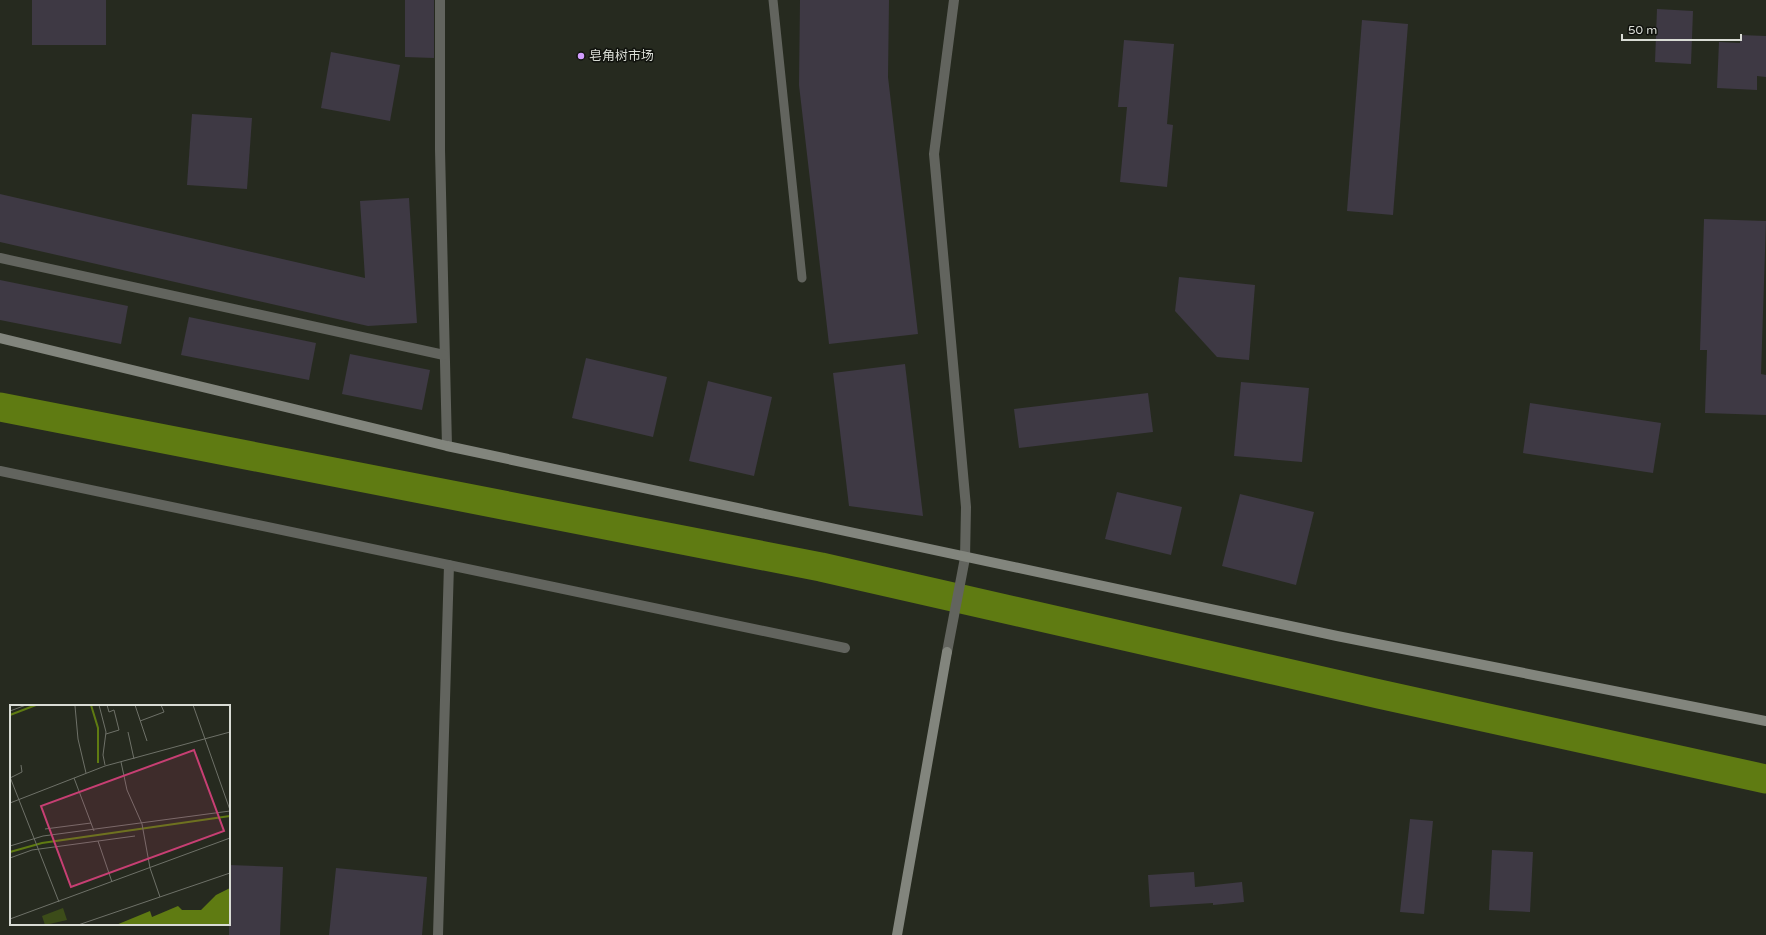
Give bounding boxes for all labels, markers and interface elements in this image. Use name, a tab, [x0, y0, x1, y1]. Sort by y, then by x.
scale bar	[1622, 16, 1741, 42]
text: 50 m	[1628, 23, 1657, 37]
place label: 皂角树市场	[589, 48, 654, 64]
marker: 皂角树市场	[576, 51, 586, 61]
inset map	[10, 705, 230, 925]

